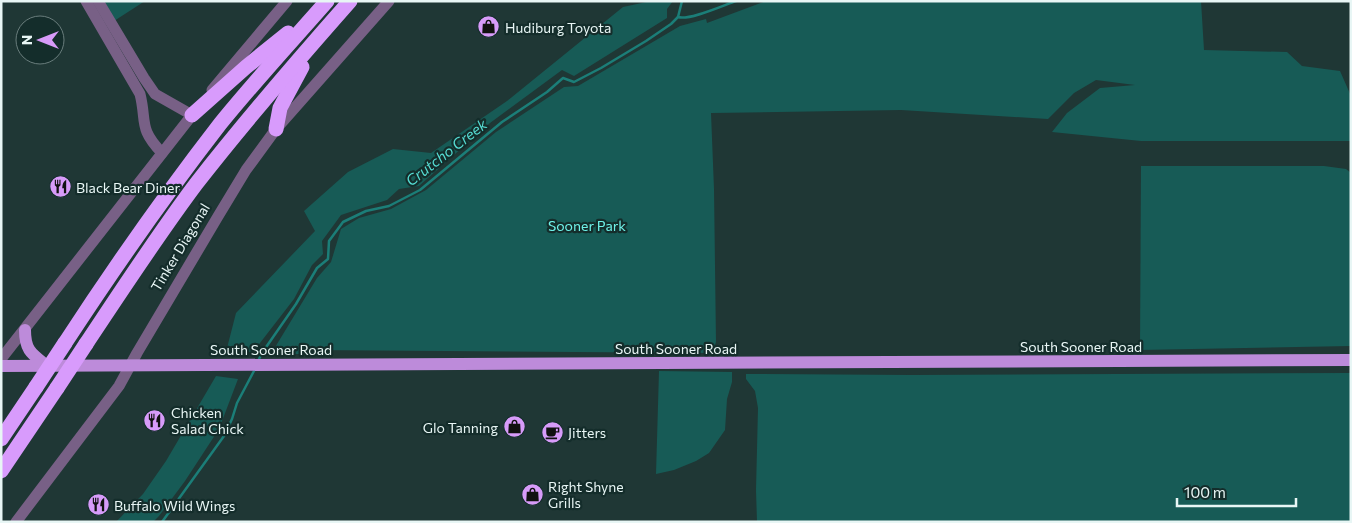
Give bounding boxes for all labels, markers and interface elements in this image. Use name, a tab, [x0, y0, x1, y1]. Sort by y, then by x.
north arrow	[15, 15, 65, 65]
shop icon: Hudiburg Toyota	[477, 15, 501, 39]
place label: Hudiburg Toyota	[505, 19, 611, 36]
text: N	[18, 35, 35, 45]
water label: Crutcho Creek	[402, 114, 491, 189]
restaurant icon: Black Bear Diner	[48, 175, 72, 199]
place label: Black Bear Diner	[76, 179, 180, 196]
street label: Tinker Diagonal	[147, 200, 213, 294]
park label: Sooner Park	[548, 217, 626, 234]
street label: South Sooner Road	[1020, 338, 1142, 355]
street label: South Sooner Road	[615, 340, 737, 357]
street label: South Sooner Road	[210, 341, 332, 358]
place label: Chicken Salad Chick	[171, 404, 244, 437]
restaurant icon: Chicken Salad Chick	[143, 408, 167, 432]
shop icon: Glo Tanning	[502, 415, 526, 439]
place label: Glo Tanning	[423, 419, 498, 436]
cafe icon: Jitters	[540, 420, 564, 444]
place label: Jitters	[568, 424, 606, 441]
scale bar	[1177, 476, 1296, 508]
place label: Right Shyne Grills	[548, 478, 624, 511]
shop icon: Right Shyne Grills	[520, 482, 544, 506]
text: 100 m	[1184, 483, 1226, 501]
restaurant icon: Buffalo Wild Wings	[86, 493, 110, 517]
place label: Buffalo Wild Wings	[114, 497, 235, 514]

